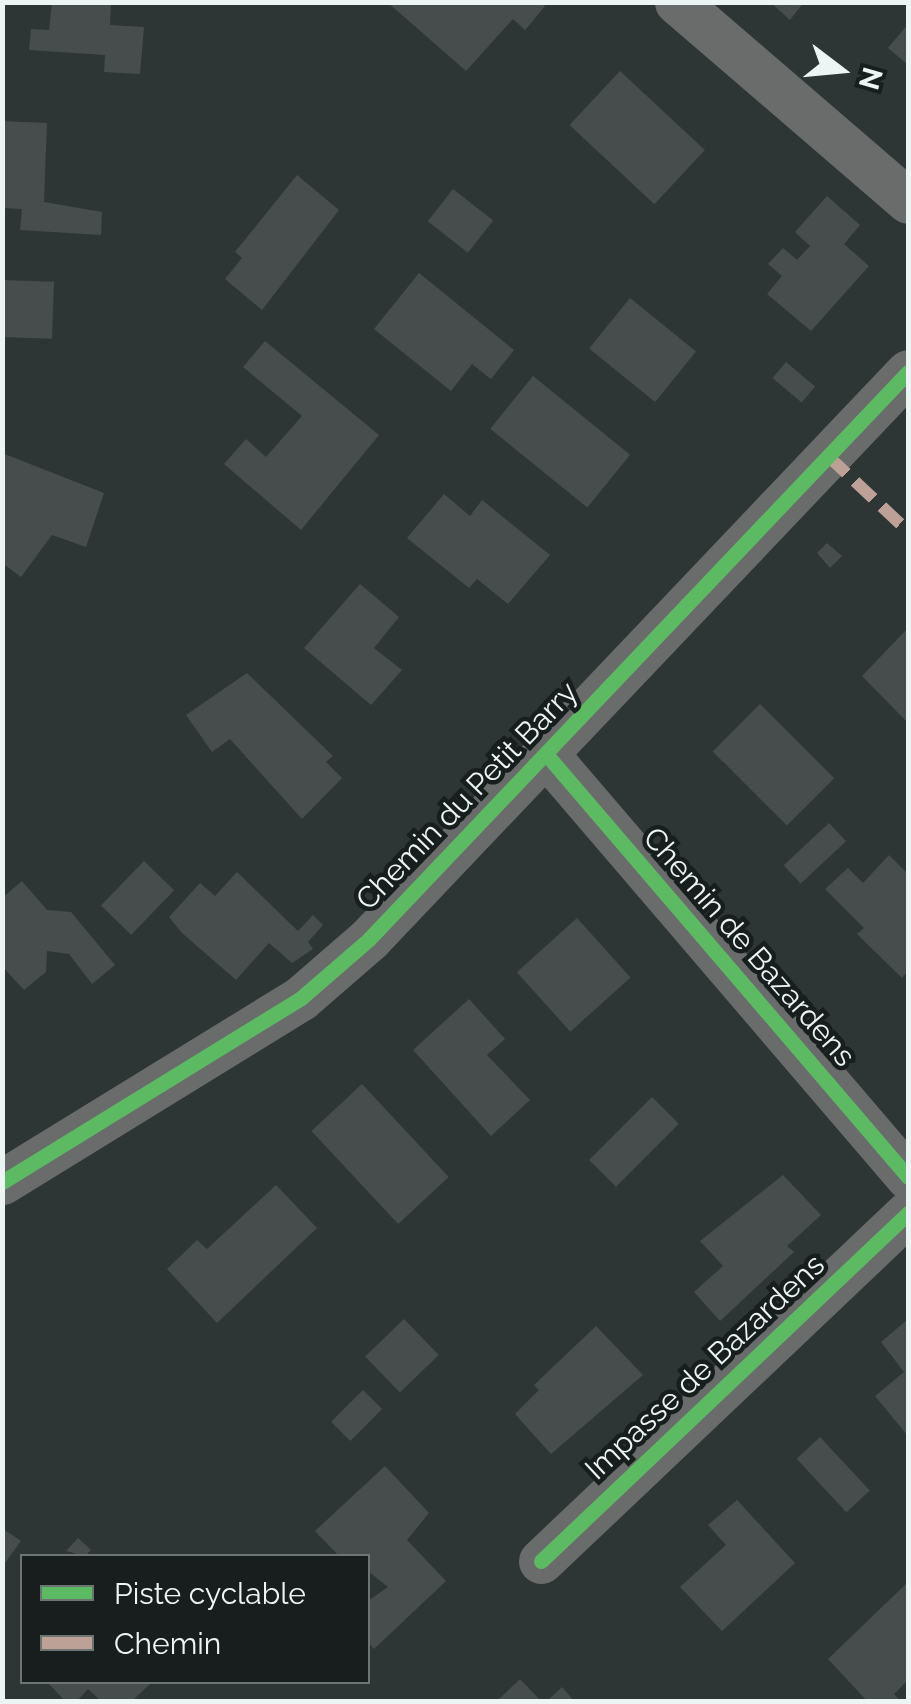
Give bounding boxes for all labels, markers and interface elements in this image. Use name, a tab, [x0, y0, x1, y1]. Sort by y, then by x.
north arrow	[791, 20, 891, 120]
text: N	[852, 64, 889, 93]
street label: Chemin du Petit Barry	[349, 675, 585, 917]
street label: Chemin de Bazardens	[635, 820, 863, 1074]
street label: Impasse de Bazardens	[578, 1247, 832, 1487]
legend	[20, 1554, 370, 1684]
text: Piste cyclable	[114, 1576, 306, 1611]
text: Chemin	[114, 1626, 221, 1661]

